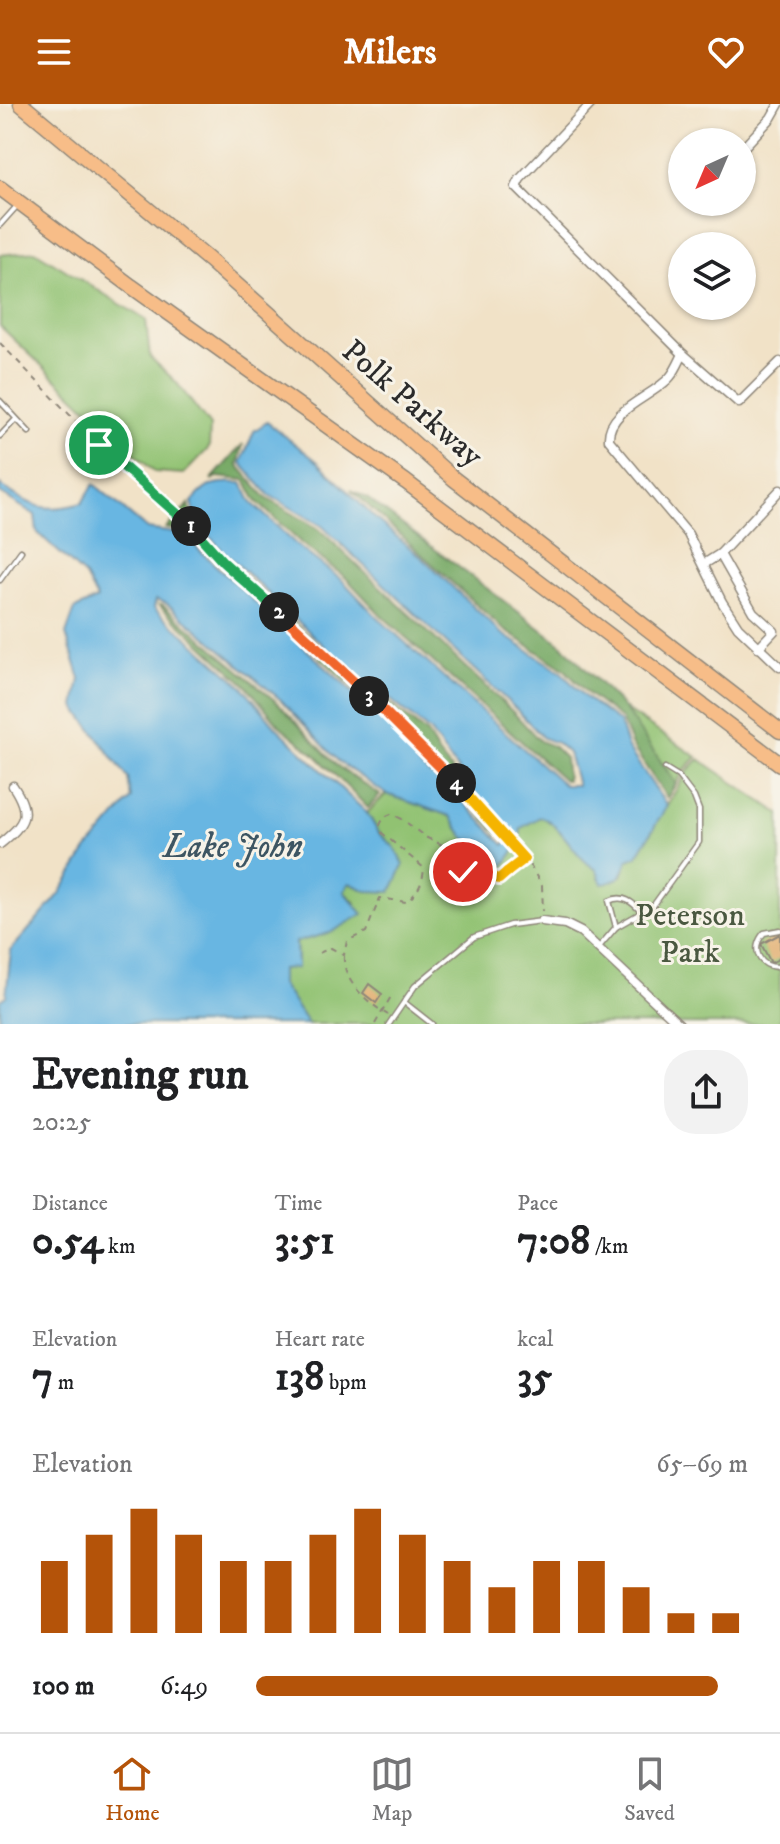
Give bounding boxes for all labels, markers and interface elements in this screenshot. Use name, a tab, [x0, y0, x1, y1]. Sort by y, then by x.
icon: menu	[32, 30, 76, 74]
text: Milers	[343, 30, 437, 75]
icon: heart	[704, 30, 748, 74]
north arrow	[668, 128, 756, 216]
map controls	[668, 128, 756, 320]
button: layers	[668, 232, 756, 320]
street label: Polk Parkway	[333, 332, 492, 477]
pin	[65, 411, 133, 479]
icon: arrive	[77, 423, 121, 467]
pin: 1	[171, 506, 211, 546]
text: 1	[187, 512, 195, 539]
pin: 2	[259, 592, 299, 632]
text: 2	[274, 598, 284, 625]
pin: 3	[349, 676, 389, 716]
text: 3	[365, 682, 373, 709]
pin: 4	[436, 763, 476, 803]
text: 4	[450, 769, 462, 796]
water label: Lake John	[161, 826, 303, 868]
pin	[429, 838, 497, 906]
icon: check	[441, 850, 485, 894]
park label: Peterson Park	[635, 896, 745, 973]
text: Evening run	[32, 1048, 249, 1103]
button: share	[664, 1050, 748, 1134]
text: 20:25	[32, 1106, 91, 1139]
text: Distance	[32, 1190, 108, 1217]
text: Time	[275, 1190, 322, 1217]
text: Pace	[517, 1190, 558, 1217]
text: 0.54	[32, 1217, 103, 1267]
text: 3:51	[275, 1217, 335, 1267]
text: 7:08	[517, 1217, 590, 1267]
text: km	[103, 1233, 135, 1260]
text: /km	[590, 1233, 629, 1260]
text: Elevation	[32, 1326, 117, 1353]
text: Heart rate	[275, 1326, 365, 1353]
text: kcal	[517, 1326, 553, 1353]
text: 7	[32, 1353, 53, 1403]
text: 138	[275, 1353, 324, 1403]
text: 35	[517, 1353, 552, 1403]
text: m	[53, 1369, 74, 1396]
text: bpm	[324, 1369, 367, 1396]
text: Elevation	[32, 1448, 133, 1481]
text: 65–69 m	[656, 1448, 748, 1481]
text: 100 m	[32, 1670, 95, 1703]
text: 6:49	[160, 1670, 208, 1703]
tab: Home	[105, 1752, 160, 1827]
tab: Map	[370, 1752, 414, 1827]
tab: Saved	[624, 1752, 675, 1827]

